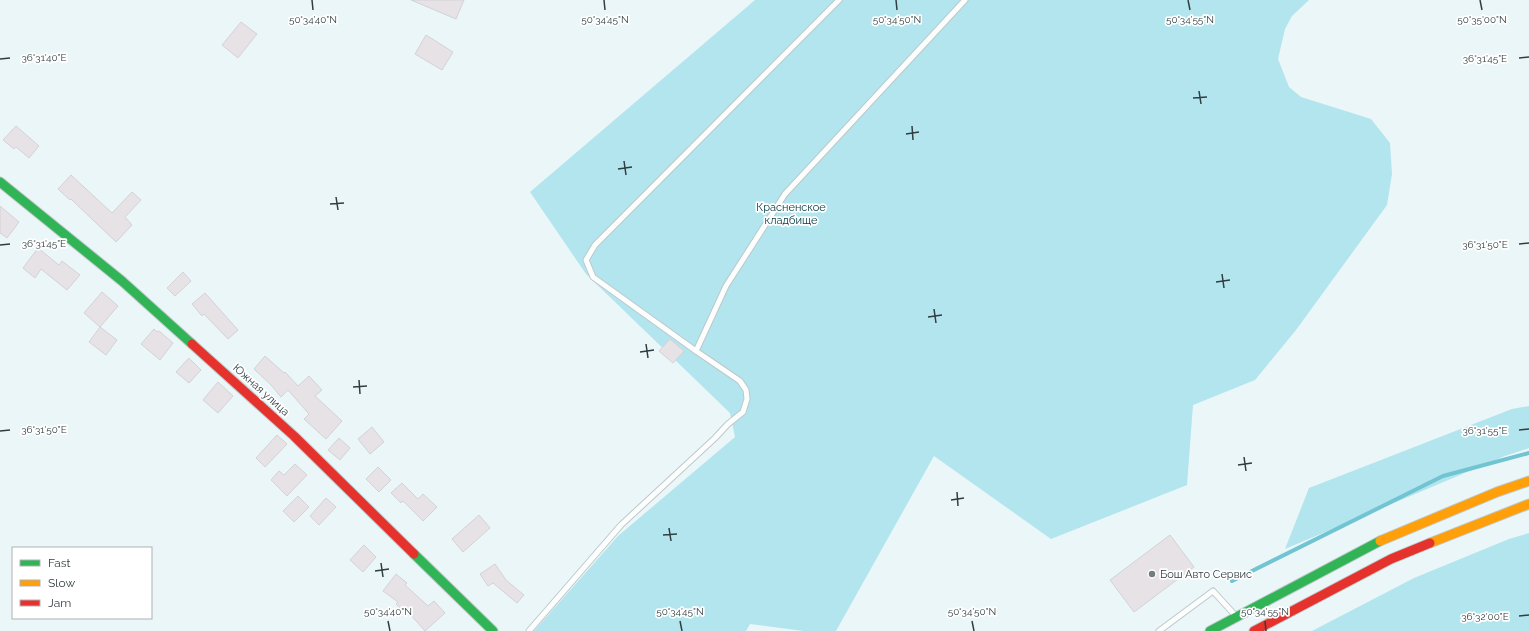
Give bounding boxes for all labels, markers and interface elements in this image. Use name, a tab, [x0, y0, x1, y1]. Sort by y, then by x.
text: 50°34'40"N	[289, 14, 337, 25]
text: 50°34'45"N	[581, 14, 629, 25]
text: 50°34'50"N	[873, 14, 921, 25]
text: 50°34'55"N	[1166, 14, 1214, 25]
text: 50°35'00"N	[1457, 14, 1507, 25]
text: 36°31'40"E	[21, 52, 67, 63]
text: 36°31'45"E	[1463, 53, 1507, 64]
park label: Красненское кладбище	[756, 201, 826, 227]
text: 36°31'45"E	[22, 238, 66, 249]
text: 36°31'50"E	[1462, 239, 1508, 250]
street label: Южная улица	[230, 361, 292, 419]
text: 36°31'50"E	[21, 424, 67, 435]
text: 36°31'55"E	[1463, 425, 1507, 436]
legend	[12, 547, 152, 619]
text: Fast	[48, 556, 71, 570]
place label: Бош Авто Сервис	[1160, 568, 1252, 581]
marker: Бош Авто Сервис	[1147, 569, 1157, 579]
text: Slow	[48, 576, 75, 590]
text: Jam	[48, 596, 71, 610]
text: 50°34'40"N	[364, 606, 412, 617]
text: 50°34'45"N	[656, 606, 704, 617]
text: 50°34'50"N	[948, 606, 996, 617]
text: 50°34'55"N	[1241, 606, 1289, 617]
text: 36°32'00"E	[1461, 611, 1509, 622]

